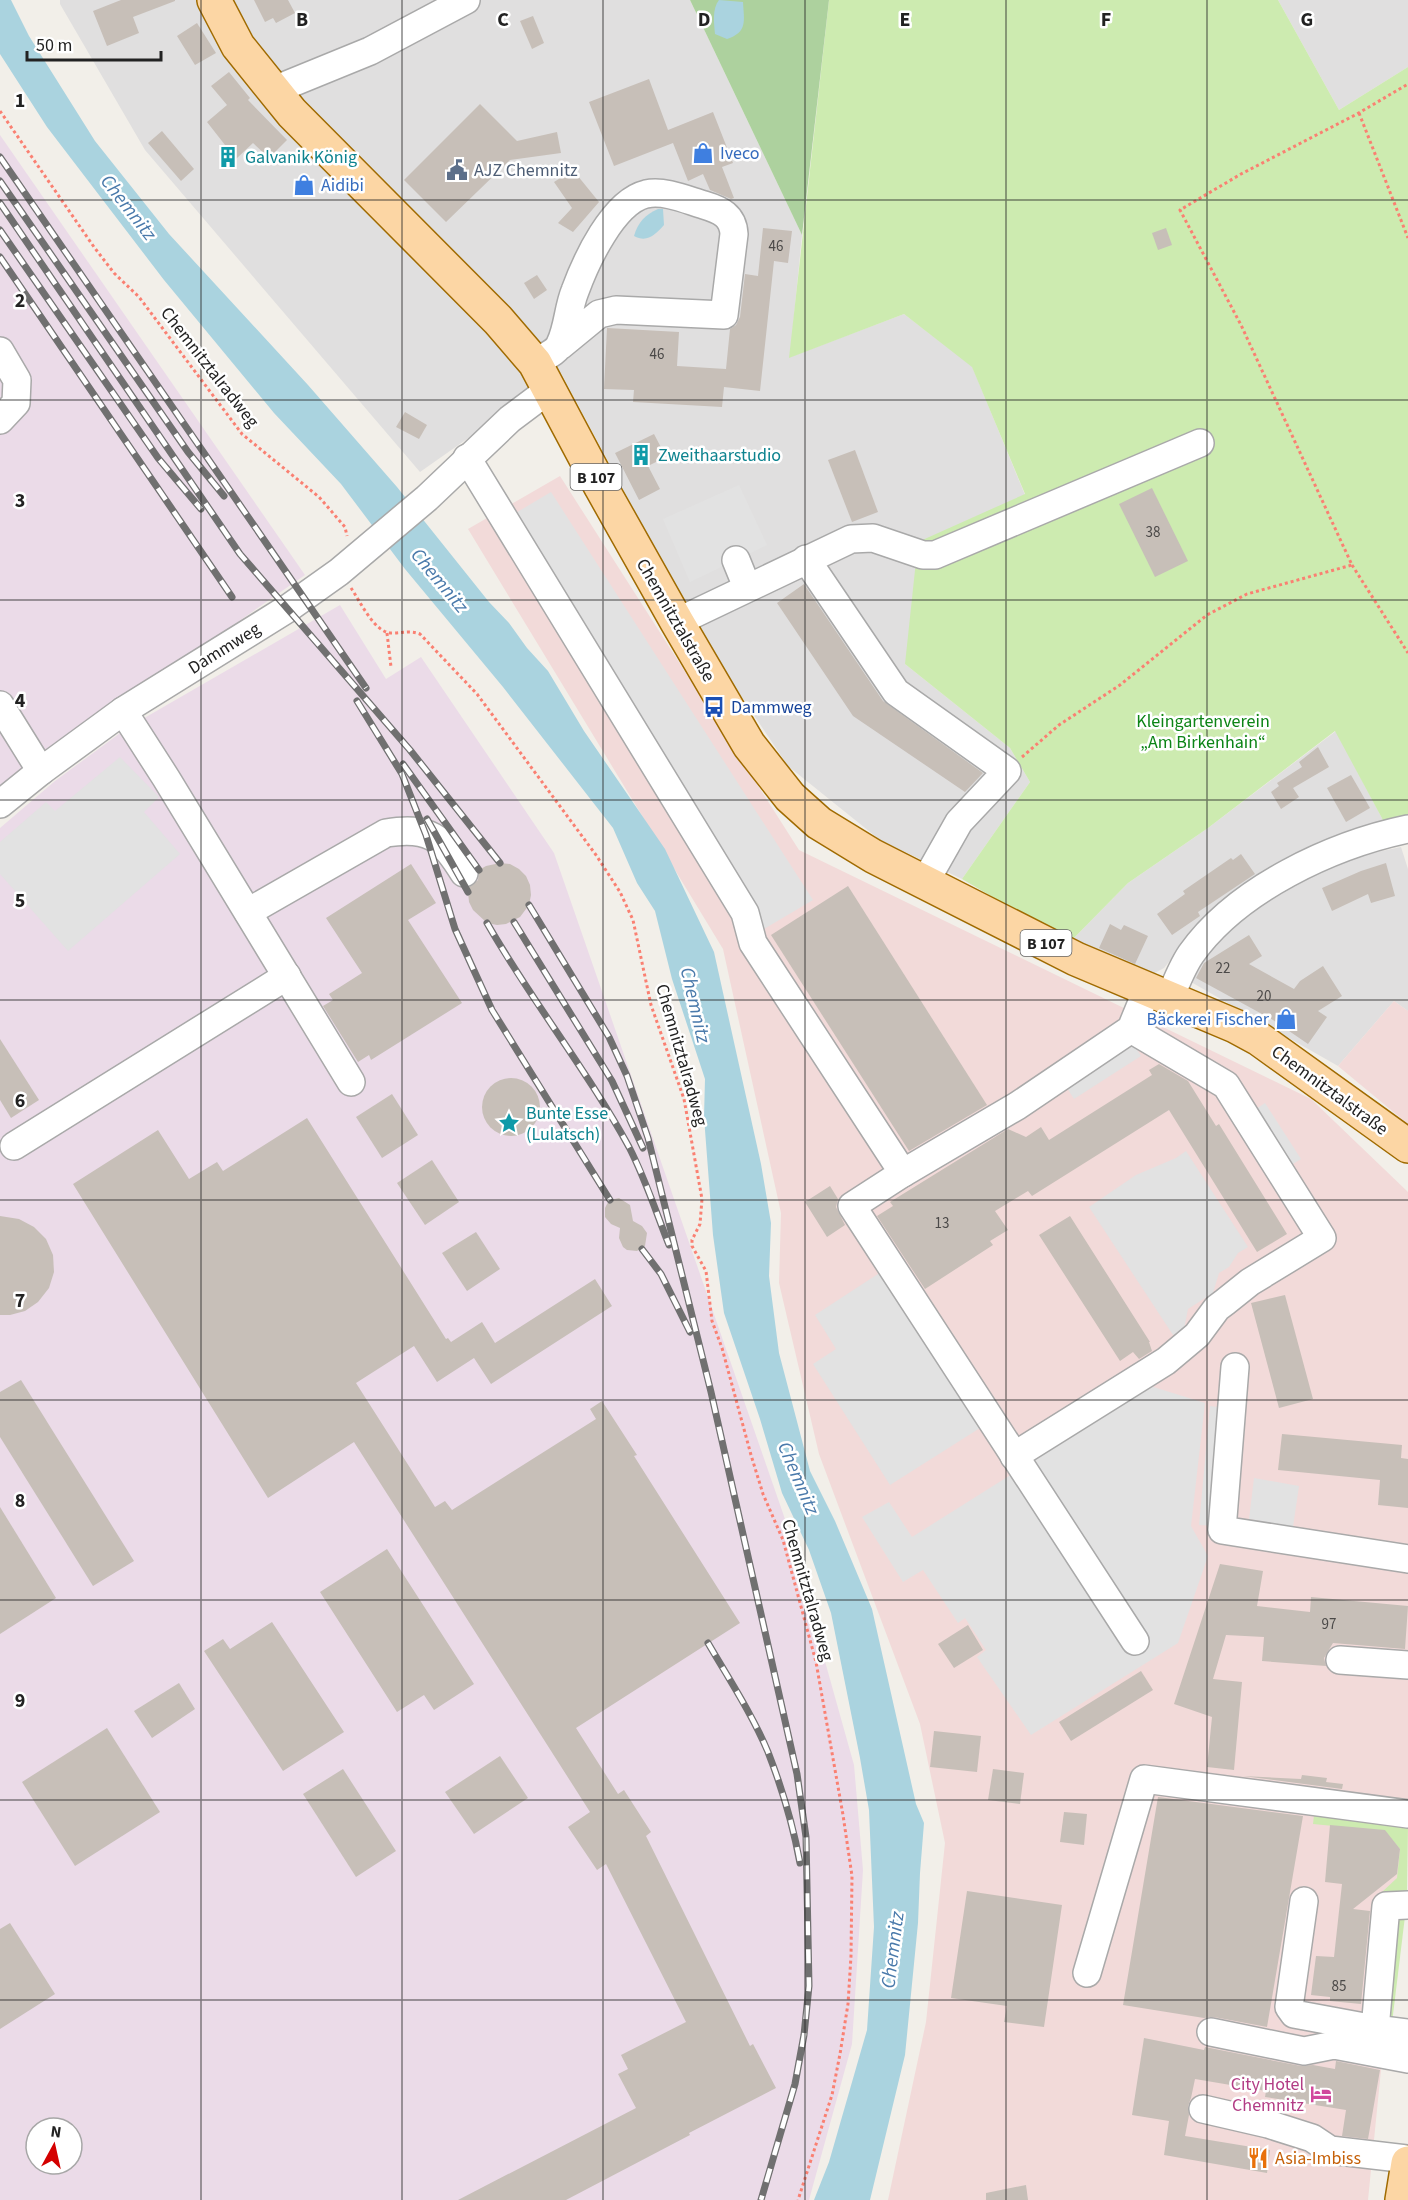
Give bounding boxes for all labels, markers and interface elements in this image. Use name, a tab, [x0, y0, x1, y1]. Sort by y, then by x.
text: B	[296, 6, 308, 34]
text: C	[497, 6, 509, 34]
text: D	[698, 6, 710, 34]
text: E	[900, 6, 910, 34]
text: F	[1101, 6, 1111, 34]
text: G	[1301, 6, 1313, 34]
scale bar	[27, 24, 160, 62]
text: 50 m	[36, 33, 72, 58]
text: 1	[15, 87, 25, 115]
shop icon: Iveco	[691, 141, 715, 165]
place label: Iveco	[720, 141, 760, 166]
building icon: Galvanik König	[216, 145, 240, 169]
place label: Galvanik König	[245, 145, 357, 170]
public building icon: AJZ Chemnitz	[445, 158, 469, 182]
place label: AJZ Chemnitz	[474, 158, 578, 183]
water label: Chemnitz	[93, 169, 163, 247]
shop icon: Aidibi	[292, 173, 316, 197]
place label: Aidibi	[321, 173, 364, 198]
house number: 46	[769, 236, 783, 257]
text: 2	[15, 287, 25, 315]
street label: Chemnitztalradweg	[155, 302, 265, 433]
house number: 46	[650, 344, 664, 365]
building icon: Zweithaarstudio	[629, 443, 653, 467]
place label: Zweithaarstudio	[658, 443, 781, 468]
road number: B 107	[570, 464, 622, 490]
text: 3	[15, 487, 25, 515]
house number: 38	[1146, 522, 1160, 543]
water label: Chemnitz	[404, 542, 475, 620]
street label: Chemnitztalstraße	[630, 554, 721, 687]
street label: Dammweg	[183, 616, 265, 680]
text: 4	[15, 687, 26, 715]
bus stop icon: Dammweg	[702, 695, 726, 719]
place label: Dammweg	[731, 695, 812, 720]
park label: Kleingartenverein „Am Birkenhain“	[1136, 709, 1270, 755]
text: 5	[15, 887, 25, 915]
road number: B 107	[1020, 930, 1072, 956]
house number: 22	[1216, 958, 1230, 979]
water label: Chemnitz	[673, 965, 718, 1047]
street label: Chemnitztalradweg	[649, 981, 714, 1129]
house number: 20	[1257, 986, 1271, 1007]
place label: Bäckerei Fischer	[1147, 1007, 1270, 1032]
shop icon: Bäckerei Fischer	[1274, 1007, 1298, 1031]
street label: Chemnitztalstraße	[1266, 1040, 1393, 1141]
text: 6	[15, 1087, 25, 1115]
place label: Bunte Esse (Lulatsch)	[526, 1101, 608, 1147]
place icon: Bunte Esse (Lulatsch)	[497, 1111, 521, 1135]
house number: 13	[935, 1213, 949, 1234]
text: 7	[15, 1287, 25, 1315]
water label: Chemnitz	[770, 1437, 826, 1520]
text: 8	[15, 1487, 25, 1515]
street label: Chemnitztalradweg	[775, 1516, 840, 1664]
house number: 97	[1322, 1614, 1336, 1635]
text: 9	[15, 1687, 25, 1715]
water label: Chemnitz	[874, 1909, 912, 1990]
house number: 85	[1332, 1976, 1346, 1997]
place label: City Hotel Chemnitz	[1231, 2072, 1304, 2118]
hotel icon: City Hotel Chemnitz	[1309, 2082, 1333, 2106]
north arrow	[24, 2116, 84, 2176]
text: N	[49, 2121, 63, 2144]
restaurant icon: Asia-Imbiss	[1246, 2146, 1270, 2170]
place label: Asia-Imbiss	[1275, 2146, 1361, 2171]

